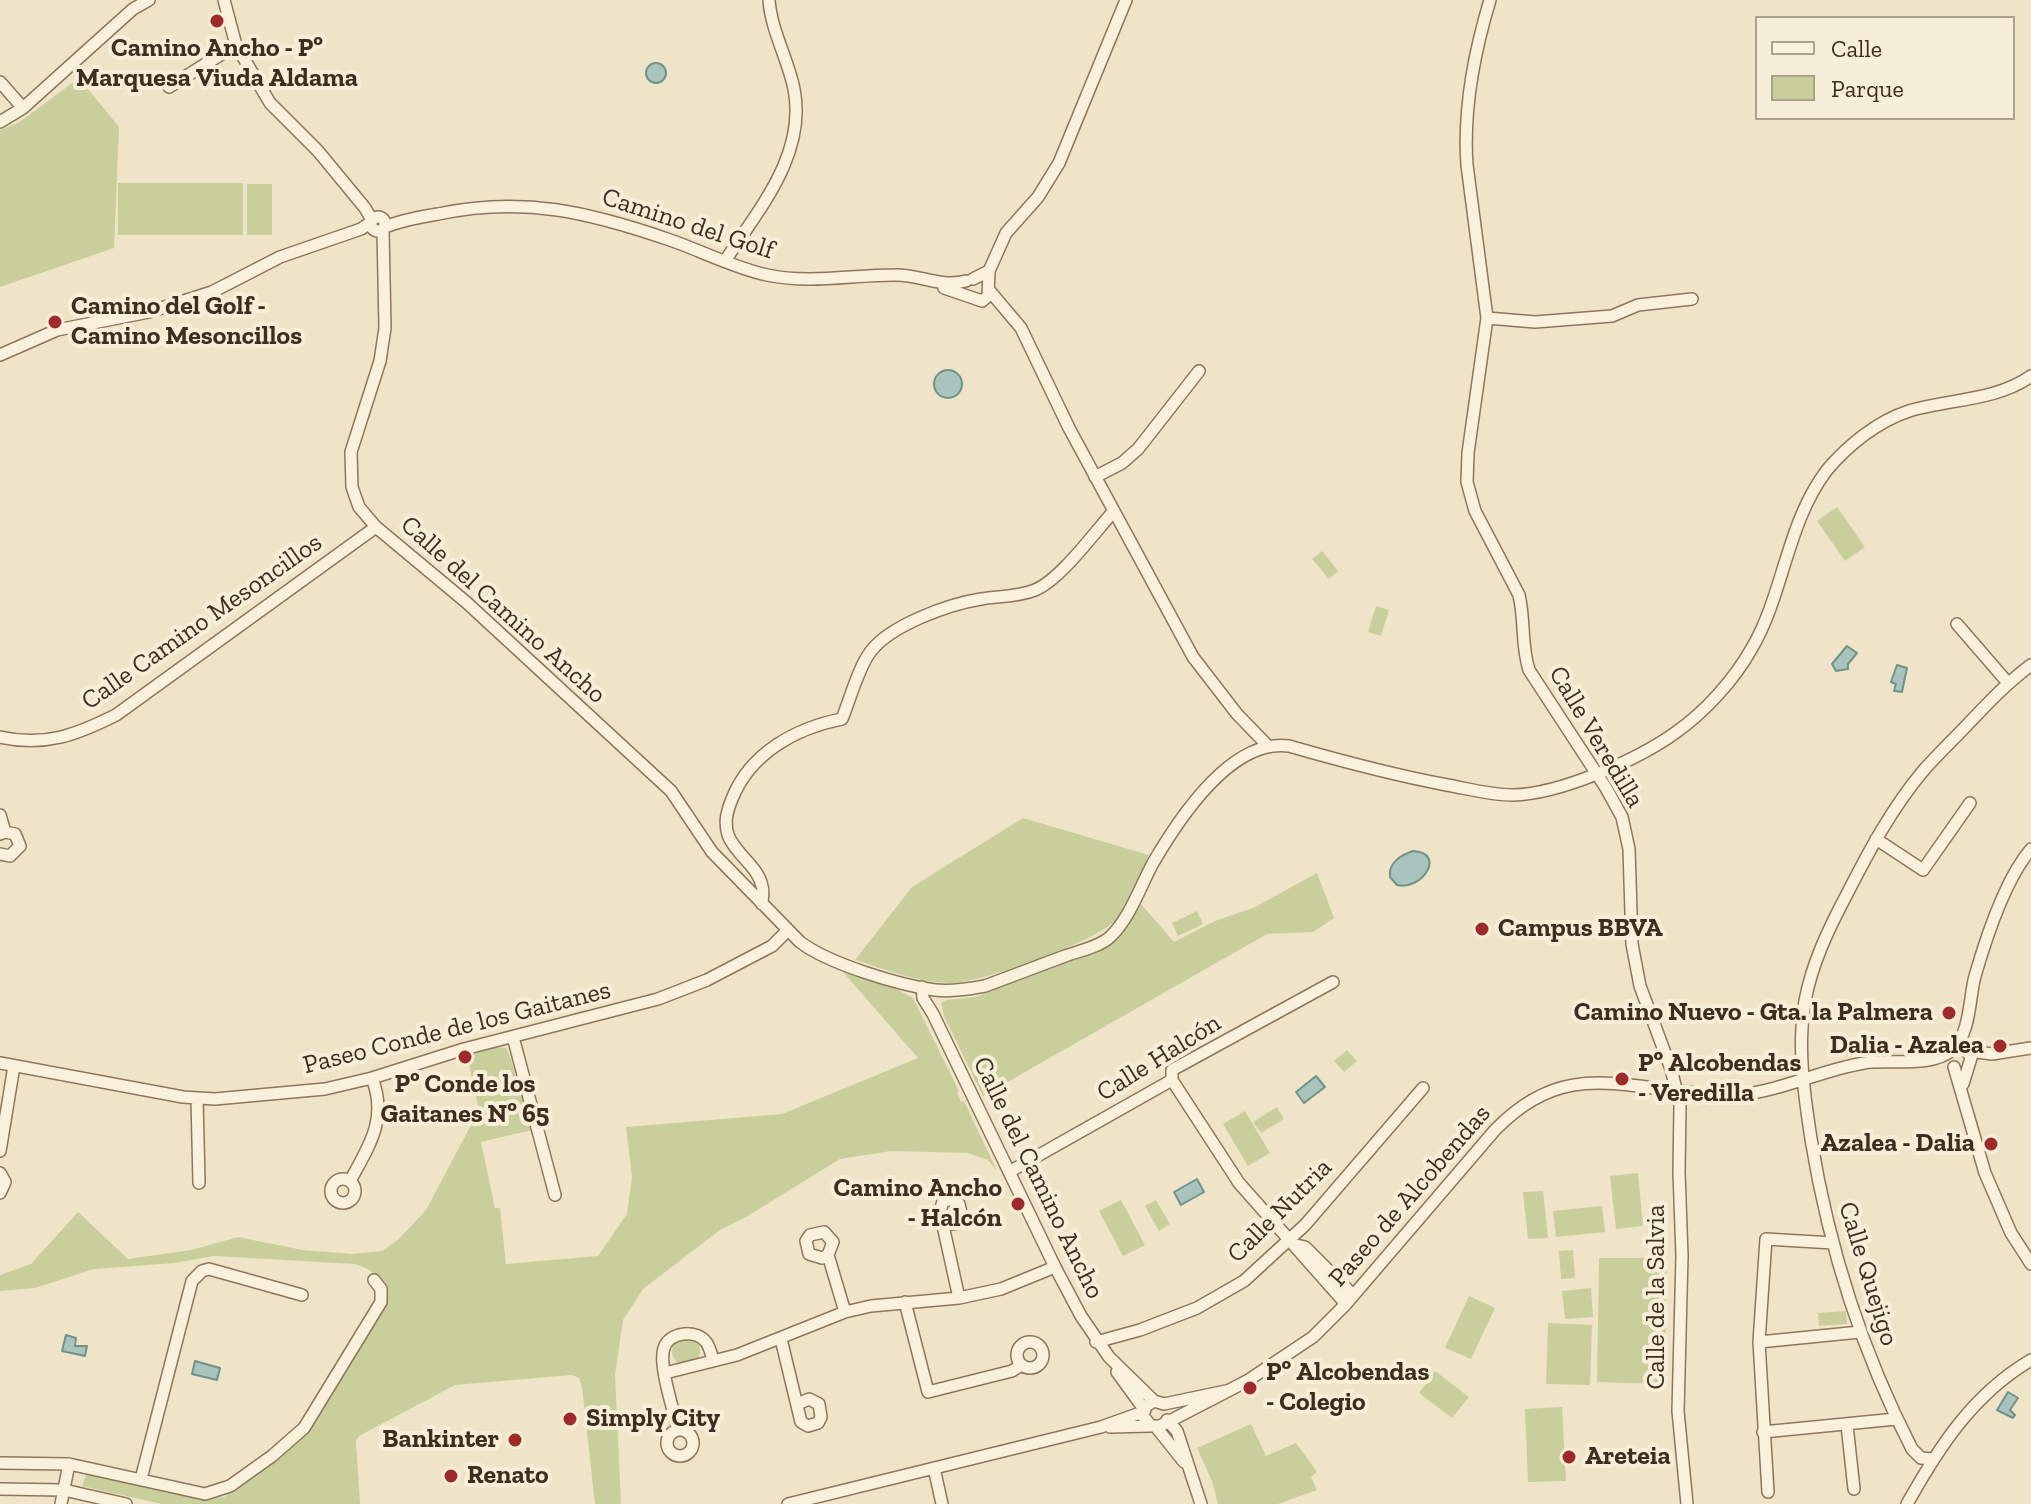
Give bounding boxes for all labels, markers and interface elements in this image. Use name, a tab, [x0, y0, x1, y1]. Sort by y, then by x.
marker: Camino Ancho - Pº Marquesa Viuda Aldama	[208, 12, 226, 30]
legend	[1755, 16, 2015, 120]
place label: Camino Ancho - Pº Marquesa Viuda Aldama	[76, 33, 358, 94]
text: Calle	[1831, 34, 1882, 63]
text: Parque	[1831, 74, 1904, 103]
street label: Camino del Golf	[598, 182, 778, 266]
place label: Camino del Golf - Camino Mesoncillos	[71, 291, 302, 352]
marker: Camino del Golf - Camino Mesoncillos	[46, 313, 64, 331]
street label: Calle del Camino Ancho	[394, 510, 612, 710]
street label: Calle Camino Mesoncillos	[76, 527, 328, 717]
street label: Calle Veredilla	[1541, 661, 1651, 813]
place label: Campus BBVA	[1498, 913, 1663, 945]
marker: Campus BBVA	[1473, 920, 1491, 938]
street label: Paseo Conde de los Gaitanes	[300, 975, 614, 1081]
place label: Camino Nuevo - Gta. la Palmera	[1574, 997, 1933, 1029]
marker: Camino Nuevo - Gta. la Palmera	[1940, 1004, 1958, 1022]
street label: Calle Halcón	[1091, 1008, 1227, 1108]
place label: Dalia - Azalea	[1830, 1030, 1984, 1062]
marker: Dalia - Azalea	[1991, 1037, 2009, 1055]
marker: Pº Conde los Gaitanes Nº 65	[456, 1048, 474, 1066]
place label: Pº Alcobendas - Veredilla	[1638, 1048, 1801, 1110]
street label: Calle del Camino Ancho	[966, 1052, 1110, 1304]
place label: Pº Conde los Gaitanes Nº 65	[381, 1069, 549, 1130]
marker: Pº Alcobendas - Veredilla	[1613, 1070, 1631, 1088]
street label: Paseo de Alcobendas	[1322, 1099, 1498, 1293]
place label: Azalea - Dalia	[1821, 1128, 1975, 1160]
marker: Azalea - Dalia	[1982, 1135, 2000, 1153]
street label: Calle Nutria	[1221, 1152, 1339, 1270]
place label: Camino Ancho - Halcón	[833, 1173, 1002, 1234]
marker: Camino Ancho - Halcón	[1009, 1195, 1027, 1213]
street label: Calle Quejigo	[1831, 1198, 1905, 1350]
street label: Calle de la Salvia	[1641, 1204, 1673, 1390]
place label: Pº Alcobendas - Colegio	[1266, 1357, 1429, 1418]
marker: Pº Alcobendas - Colegio	[1241, 1379, 1259, 1397]
place label: Simply City	[586, 1403, 720, 1435]
marker: Simply City	[561, 1410, 579, 1428]
place label: Bankinter	[382, 1424, 499, 1456]
marker: Bankinter	[506, 1431, 524, 1449]
place label: Areteia	[1585, 1441, 1671, 1473]
marker: Areteia	[1560, 1448, 1578, 1466]
place label: Renato	[467, 1460, 548, 1492]
marker: Renato	[442, 1467, 460, 1485]

